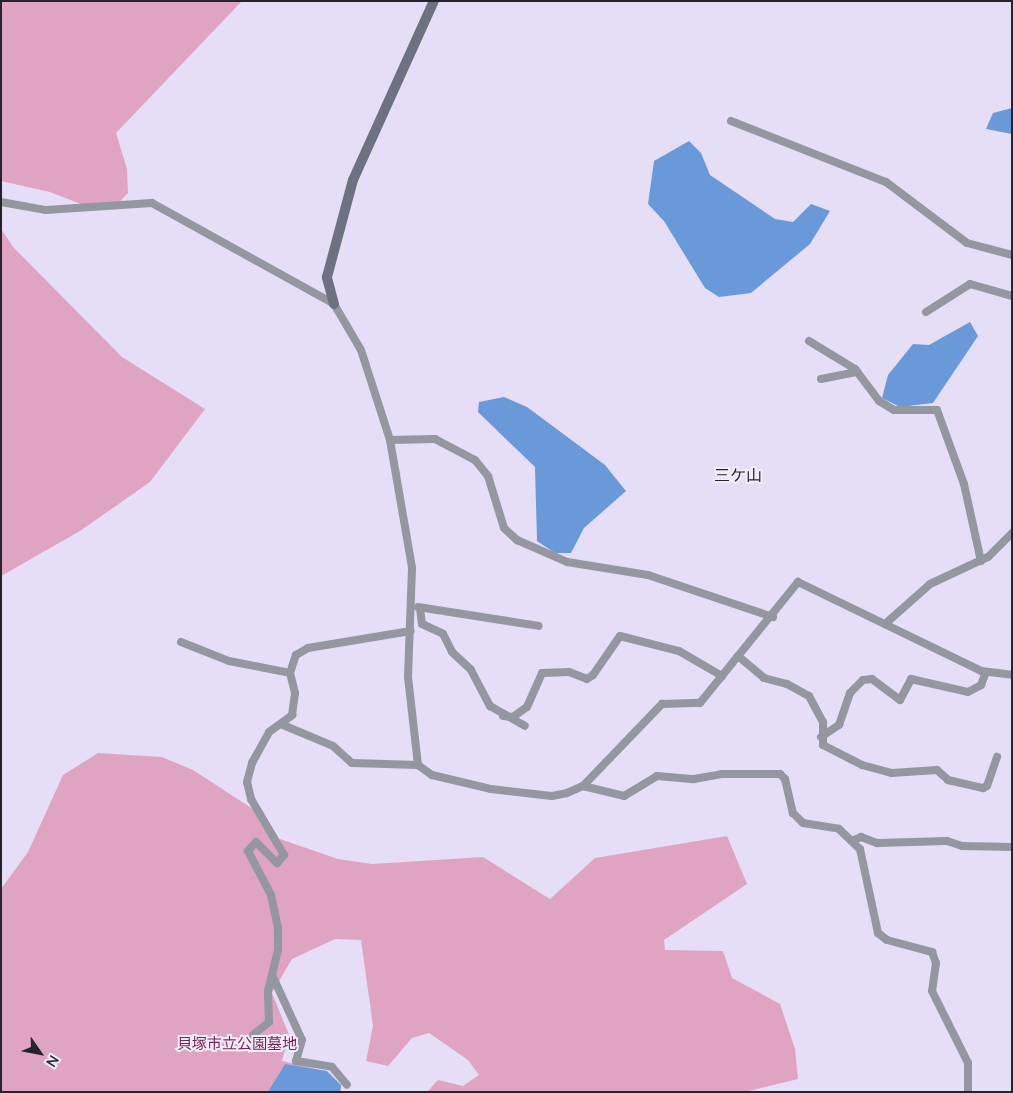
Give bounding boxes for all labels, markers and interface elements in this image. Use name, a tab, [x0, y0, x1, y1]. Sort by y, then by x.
district label: 三ケ山	[714, 465, 762, 485]
north arrow	[15, 1028, 65, 1078]
park label: 貝塚市立公園墓地	[177, 1035, 297, 1053]
text: N	[42, 1052, 63, 1071]

